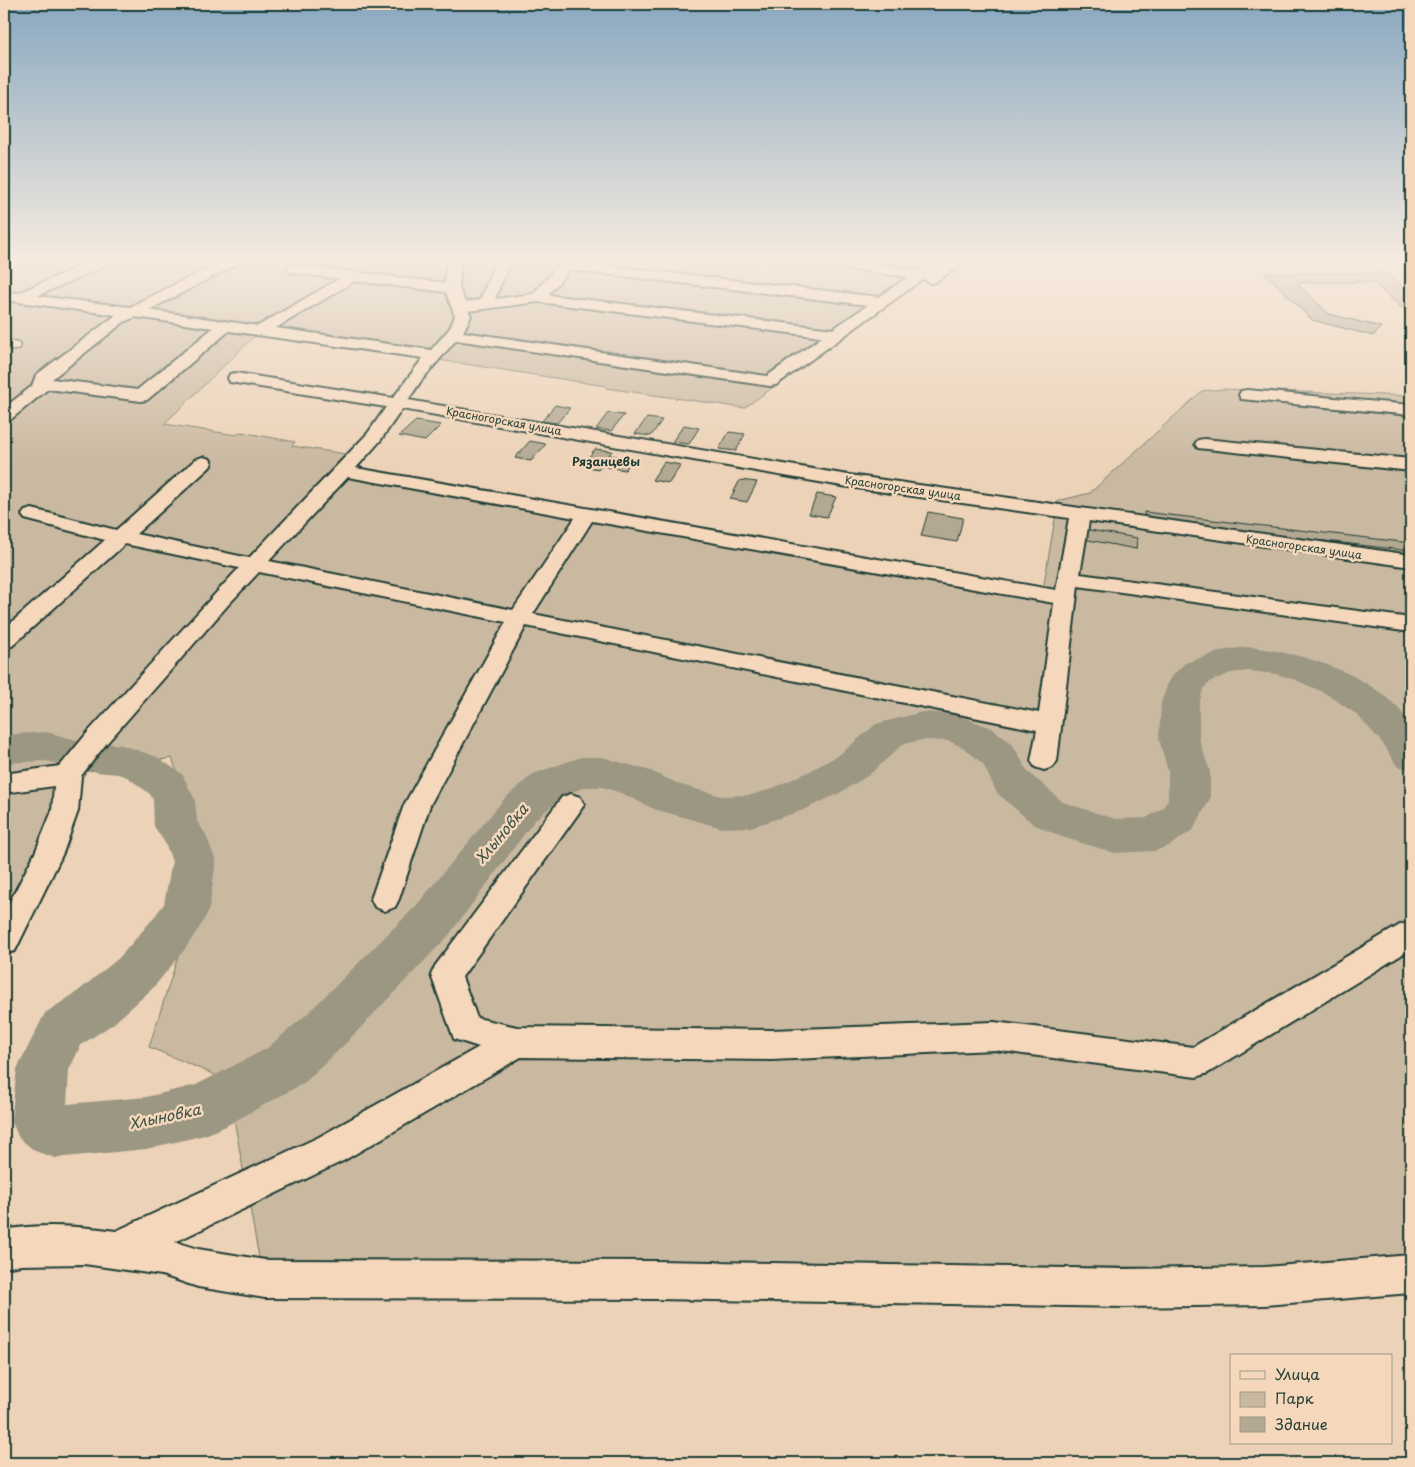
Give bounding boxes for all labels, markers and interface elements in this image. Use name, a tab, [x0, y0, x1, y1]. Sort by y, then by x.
street label: Красногорская улица	[445, 402, 563, 439]
district label: Рязанцевы	[572, 452, 640, 470]
street label: Красногорская улица	[844, 471, 962, 504]
street label: Красногорская улица	[1245, 530, 1363, 563]
water label: Хлыновка	[469, 798, 533, 868]
water label: Хлыновка	[127, 1097, 203, 1134]
legend	[1230, 1354, 1392, 1444]
text: Улица	[1275, 1362, 1320, 1385]
text: Парк	[1275, 1386, 1314, 1409]
text: Здание	[1275, 1412, 1328, 1435]

